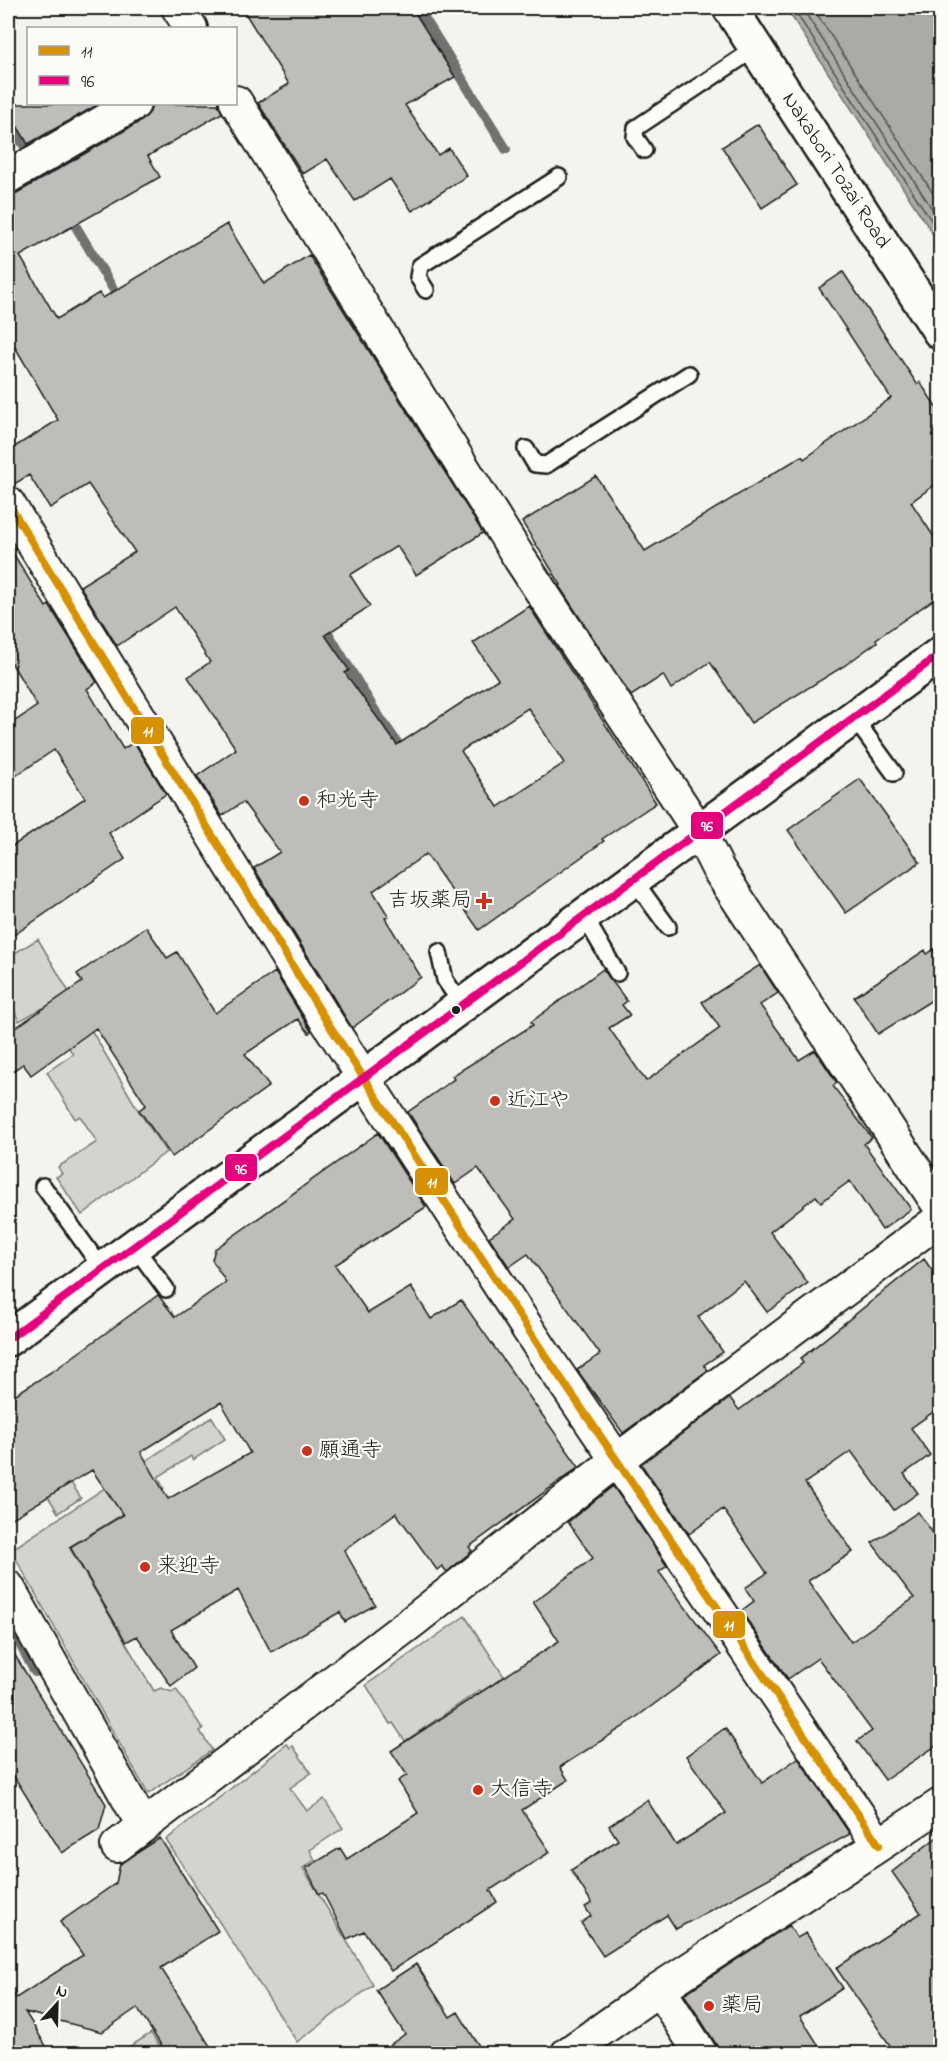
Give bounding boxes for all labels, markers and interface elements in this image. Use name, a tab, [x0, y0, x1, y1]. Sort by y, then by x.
legend	[27, 27, 237, 105]
text: 11	[81, 40, 93, 66]
text: 96	[81, 70, 94, 96]
street label: Nakabori Tozai Road	[774, 87, 897, 255]
line badge: 11	[130, 716, 165, 745]
text: 11	[143, 720, 154, 744]
place label: 和光寺	[316, 786, 379, 816]
marker: 和光寺	[297, 794, 311, 808]
line badge: 96	[690, 811, 724, 840]
text: 96	[700, 815, 714, 839]
place label: 吉坂薬局	[388, 886, 472, 916]
marker: 吉坂薬局	[477, 894, 491, 908]
unlabelled marker	[450, 1004, 462, 1016]
place label: 近江や	[507, 1086, 570, 1116]
marker: 近江や	[488, 1094, 502, 1108]
line badge: 96	[224, 1153, 258, 1182]
text: 96	[234, 1158, 248, 1182]
line badge: 11	[414, 1167, 449, 1196]
text: 11	[427, 1171, 438, 1195]
place label: 願通寺	[319, 1436, 382, 1466]
marker: 願通寺	[300, 1444, 314, 1458]
place label: 来迎寺	[157, 1552, 220, 1582]
marker: 来迎寺	[138, 1560, 152, 1574]
line badge: 11	[712, 1610, 746, 1639]
text: 11	[724, 1614, 735, 1638]
place label: 大信寺	[490, 1775, 553, 1805]
marker: 大信寺	[471, 1783, 485, 1797]
north arrow	[27, 1974, 87, 2034]
text: N	[52, 1979, 72, 2005]
place label: 薬局	[721, 1991, 763, 2021]
marker: 薬局	[702, 1999, 716, 2013]

